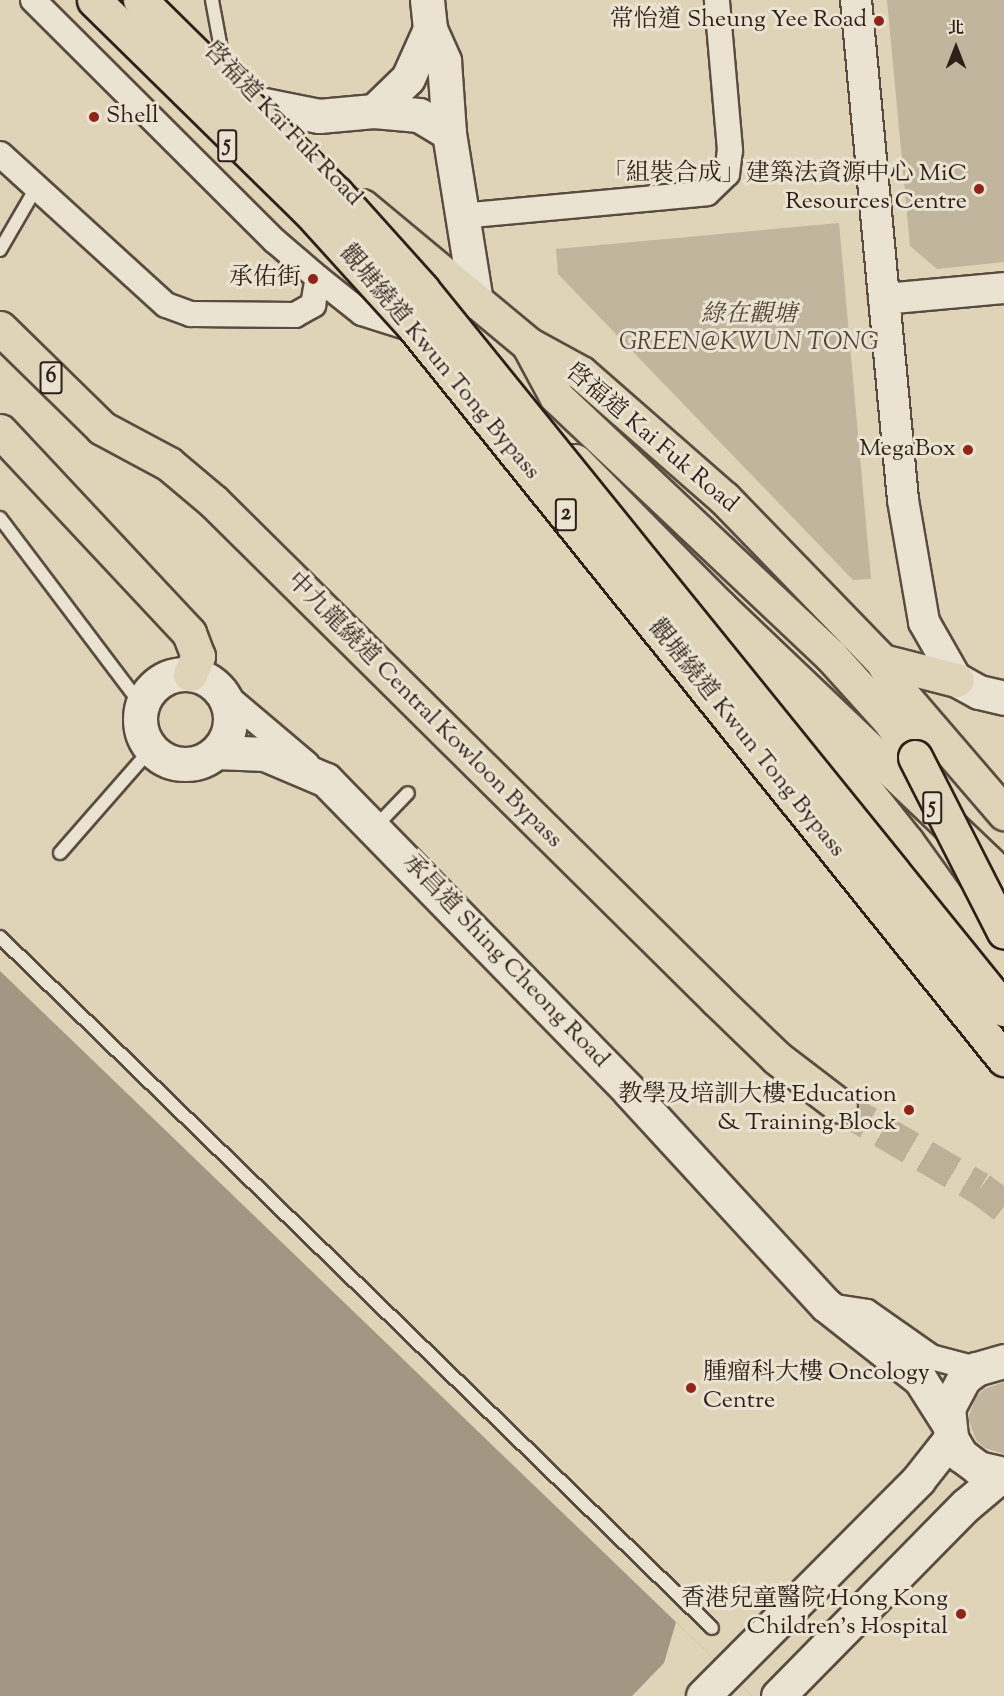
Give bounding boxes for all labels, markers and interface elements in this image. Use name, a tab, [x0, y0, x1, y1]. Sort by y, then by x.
place label: 常怡道 Sheung Yee Road	[610, 7, 867, 35]
marker: 常怡道 Sheung Yee Road	[872, 14, 886, 28]
north arrow	[926, 18, 986, 78]
text: 北	[948, 18, 964, 41]
street label: 啓福道 Kai Fuk Road	[196, 37, 368, 213]
place label: Shell	[106, 103, 159, 131]
marker: Shell	[87, 110, 101, 124]
road number: 5	[216, 127, 238, 165]
place label: 「組裝合成」建築法資源中心 MiC Resources Centre	[602, 161, 967, 217]
marker: 「組裝合成」建築法資源中心 MiC Resources Centre	[972, 182, 986, 196]
street label: 觀塘繞道 Kwun Tong Bypass	[332, 240, 546, 486]
place label: 承佑街	[229, 265, 301, 293]
marker: 承佑街	[306, 272, 320, 286]
park label: 綠在觀塘 GREEN@KWUN TONG	[619, 302, 879, 358]
street label: 啓福道 Kai Fuk Road	[559, 358, 743, 520]
road number: 6	[39, 359, 63, 397]
place label: MegaBox	[859, 436, 956, 464]
marker: MegaBox	[961, 443, 975, 457]
road number: 2	[554, 496, 578, 534]
street label: 中九龍繞道 Central Kowloon Bypass	[280, 567, 568, 855]
street label: 觀塘繞道 Kwun Tong Bypass	[641, 614, 851, 864]
road number: 5	[922, 789, 942, 827]
street label: 承昌道 Shing Cheong Road	[396, 849, 614, 1075]
place label: 教學及培訓大樓 Education & Training Block	[618, 1082, 897, 1138]
marker: 教學及培訓大樓 Education & Training Block	[902, 1103, 916, 1117]
place label: 腫瘤科大樓 Oncology Centre	[703, 1360, 930, 1416]
marker: 腫瘤科大樓 Oncology Centre	[684, 1381, 698, 1395]
place label: 香港兒童醫院 Hong Kong Children's Hospital	[681, 1586, 948, 1642]
marker: 香港兒童醫院 Hong Kong Children's Hospital	[952, 1605, 970, 1623]

